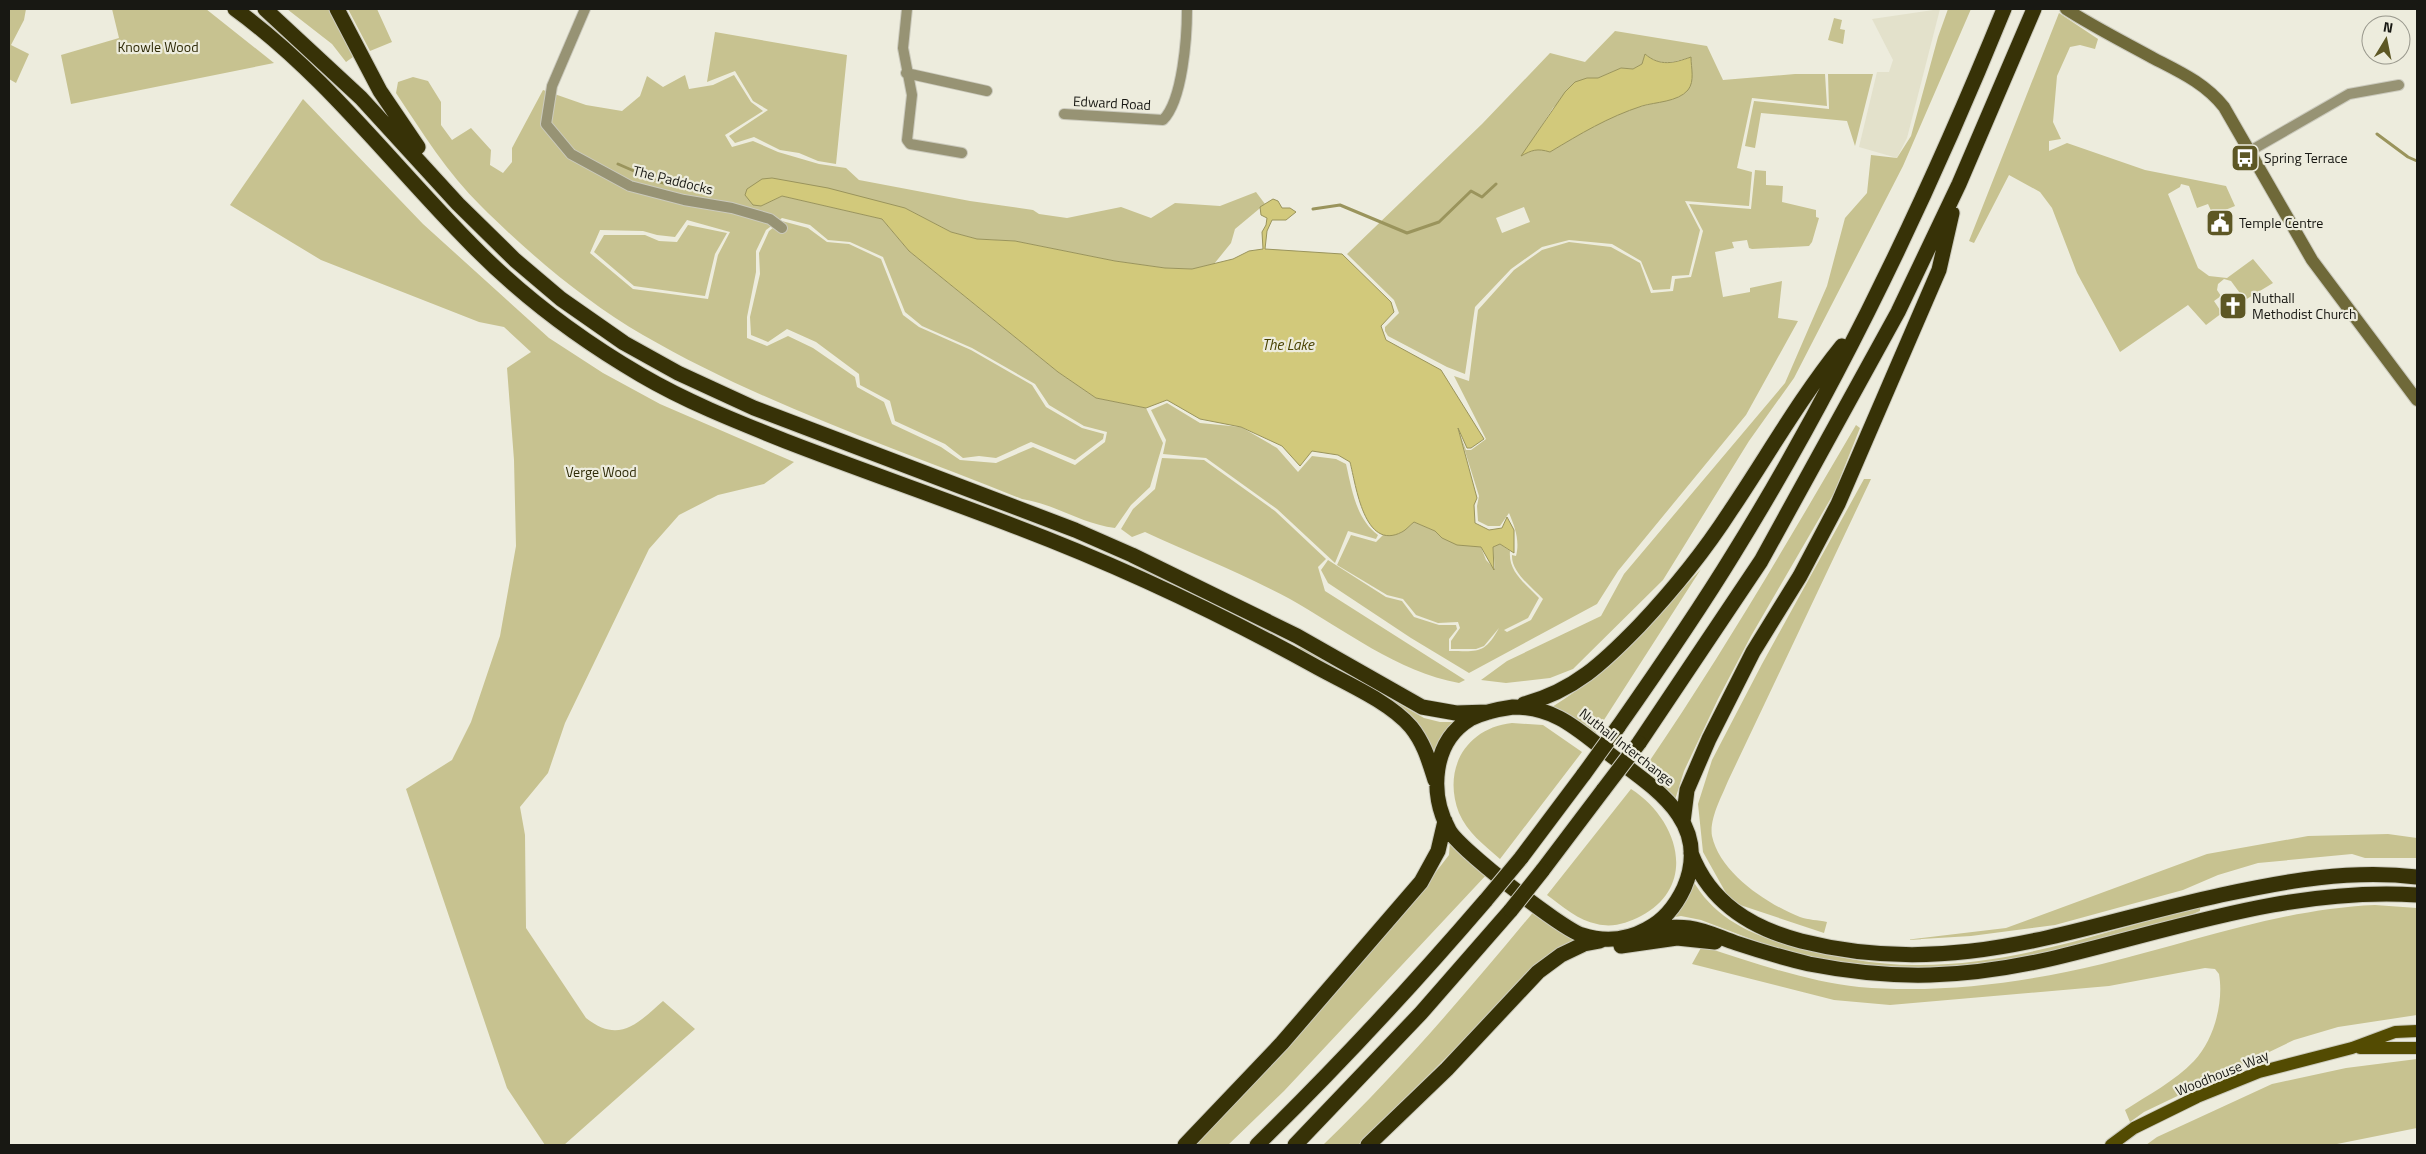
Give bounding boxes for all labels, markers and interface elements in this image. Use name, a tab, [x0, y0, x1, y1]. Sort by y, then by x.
north arrow	[2361, 15, 2411, 65]
text: N	[2382, 16, 2395, 38]
park label: Knowle Wood	[117, 36, 199, 57]
street label: Edward Road	[1072, 90, 1152, 115]
bus stop icon: Spring Terrace	[2230, 143, 2260, 173]
place label: Spring Terrace	[2264, 147, 2348, 168]
street label: The Paddocks	[631, 159, 715, 200]
public building icon: Temple Centre	[2205, 208, 2235, 238]
place label: Temple Centre	[2239, 212, 2323, 233]
place label: Nuthall Methodist Church	[2252, 287, 2356, 324]
church icon: Nuthall Methodist Church	[2218, 291, 2248, 321]
water label: The Lake	[1262, 333, 1315, 356]
park label: Verge Wood	[565, 461, 637, 482]
street label: Nuthall Interchange	[1575, 703, 1679, 791]
street label: Woodhouse Way	[2172, 1044, 2272, 1101]

